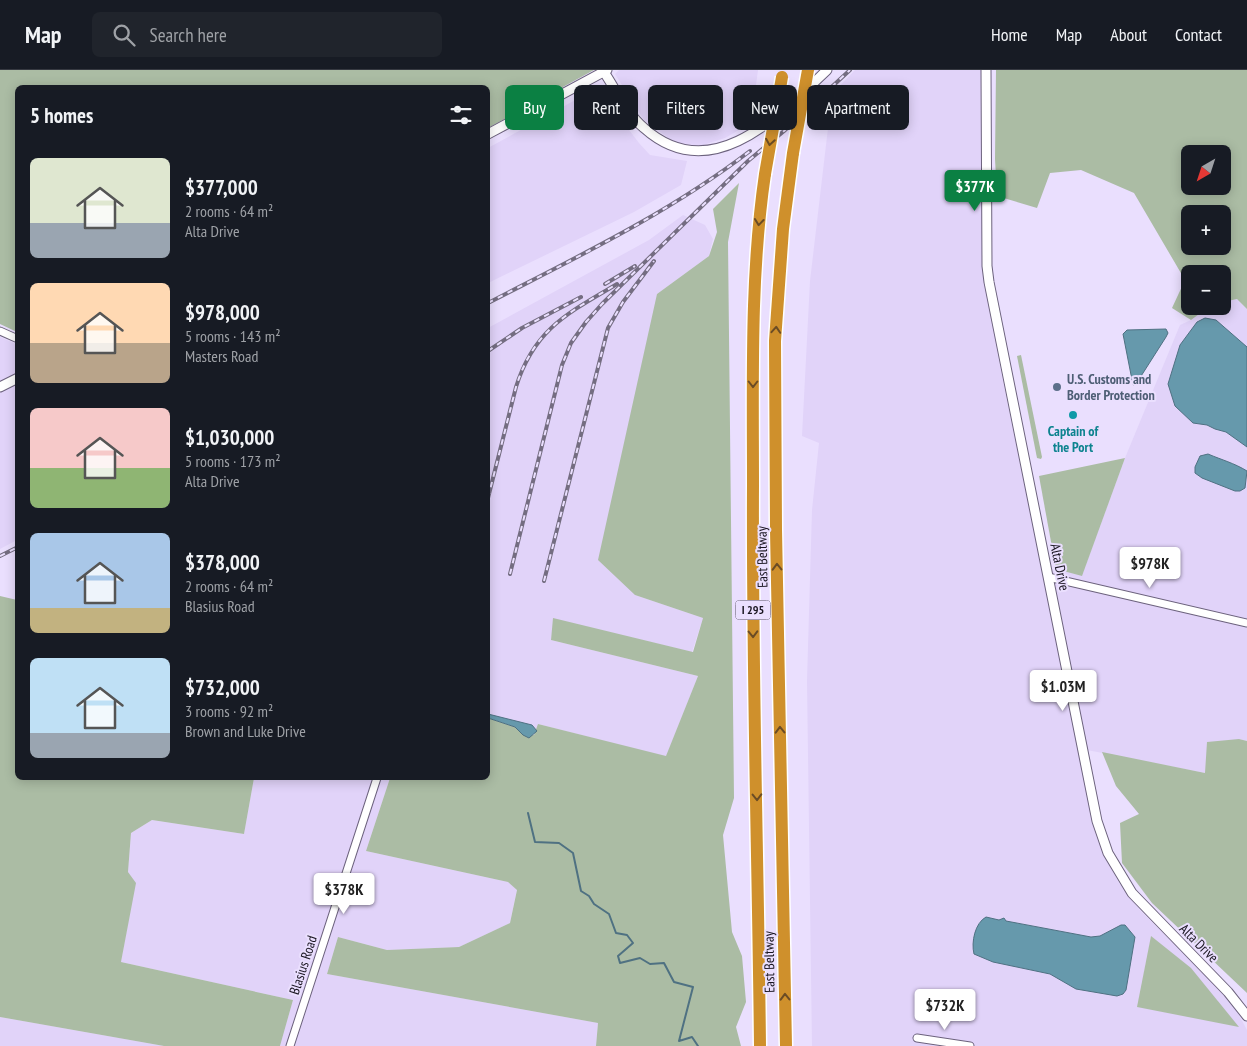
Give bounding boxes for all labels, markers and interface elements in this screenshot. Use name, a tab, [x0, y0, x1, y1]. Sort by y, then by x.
search box	[92, 12, 442, 57]
text: Map	[25, 19, 62, 50]
icon: search	[110, 21, 138, 49]
text: Search here	[150, 23, 227, 47]
text: Home	[991, 23, 1028, 46]
text: Map	[1056, 23, 1082, 46]
text: About	[1110, 23, 1147, 46]
text: Contact	[1175, 23, 1222, 46]
chip: Buy	[505, 85, 564, 130]
chip: Rent	[574, 85, 638, 130]
chip: Filters	[648, 85, 723, 130]
chip: New	[733, 85, 797, 130]
chip: Apartment	[807, 85, 909, 130]
icon: filters	[447, 101, 475, 129]
text: 5 homes	[30, 102, 93, 129]
one-way arrow	[766, 138, 776, 146]
north arrow	[1181, 145, 1231, 195]
map controls	[1181, 145, 1231, 315]
pin: $377K	[940, 170, 1010, 212]
text: $377,000	[185, 174, 258, 201]
text: $377K	[956, 176, 994, 196]
icon: home	[70, 178, 130, 238]
text: 2 rooms · 64 m²	[185, 201, 273, 221]
button: +	[1181, 205, 1231, 255]
one-way arrow	[754, 218, 765, 226]
text: Alta Drive	[185, 221, 240, 241]
button: −	[1181, 265, 1231, 315]
text: $978,000	[185, 299, 260, 326]
icon: home	[70, 303, 130, 363]
text: 5 rooms · 143 m²	[185, 326, 281, 346]
one-way arrow	[771, 326, 782, 334]
text: Masters Road	[185, 346, 258, 366]
place label: U.S. Customs and Border Protection	[1067, 370, 1155, 404]
one-way arrow	[748, 381, 758, 389]
marker: U.S. Customs and Border Protection	[1051, 381, 1063, 393]
marker: Captain of the Port	[1067, 409, 1079, 421]
place label: Captain of the Port	[1048, 422, 1099, 456]
text: $1,030,000	[185, 424, 274, 451]
icon: home	[70, 428, 130, 488]
text: 5 rooms · 173 m²	[185, 451, 281, 471]
text: Alta Drive	[185, 471, 240, 491]
street label: East Beltway	[752, 525, 772, 588]
street label: Alta Drive	[1046, 542, 1074, 592]
pin: $978K	[1115, 546, 1185, 589]
text: $378,000	[185, 549, 260, 576]
icon: home	[70, 553, 130, 613]
text: $978K	[1131, 553, 1169, 573]
one-way arrow	[772, 563, 782, 571]
text: 2 rooms · 64 m²	[185, 576, 273, 596]
text: Blasius Road	[185, 596, 255, 616]
road number: I 295	[736, 600, 770, 620]
one-way arrow	[748, 631, 758, 639]
pin: $1.03M	[1022, 670, 1104, 712]
text: $732,000	[185, 674, 260, 701]
text: $1.03M	[1041, 676, 1085, 696]
icon: home	[70, 678, 130, 738]
text: 3 rooms · 92 m²	[185, 701, 273, 721]
text: Brown and Luke Drive	[185, 721, 306, 741]
one-way arrow	[775, 726, 785, 734]
one-way arrow	[751, 793, 762, 801]
pin: $378K	[309, 872, 379, 915]
text: $378K	[325, 879, 363, 899]
street label: Alta Drive	[1176, 920, 1222, 966]
street label: East Beltway	[759, 930, 779, 993]
street label: Blasius Road	[285, 933, 321, 997]
pin: $732K	[910, 988, 980, 1031]
one-way arrow	[780, 993, 790, 1001]
text: $732K	[926, 995, 964, 1015]

